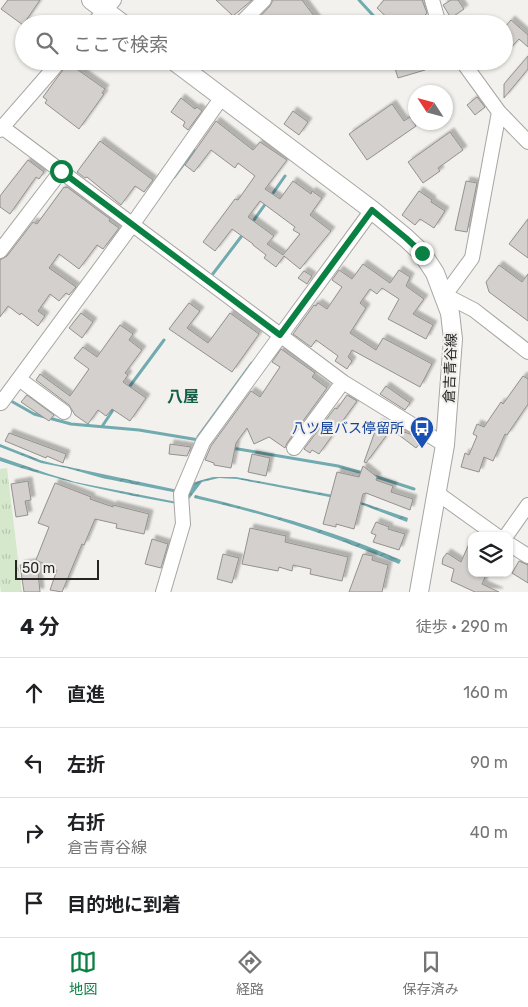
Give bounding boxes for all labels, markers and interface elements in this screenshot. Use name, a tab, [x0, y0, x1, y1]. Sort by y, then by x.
search box	[15, 15, 513, 70]
icon: search	[33, 29, 61, 57]
text: ここで検索	[73, 33, 168, 56]
north arrow	[408, 85, 453, 130]
route start	[50, 160, 73, 183]
route end	[411, 242, 434, 265]
street label: 倉吉青谷線	[441, 333, 460, 403]
district label: 八屋	[167, 387, 199, 406]
bus stop icon: 八ツ屋バス停留所	[409, 415, 435, 449]
place label: 八ツ屋バス停留所	[292, 420, 404, 437]
map controls	[468, 532, 513, 577]
button: layers	[468, 532, 513, 577]
scale bar	[15, 557, 99, 580]
text: 50 m	[22, 560, 55, 577]
text: 4 分	[20, 614, 60, 639]
text: 徒歩 · 290 m	[416, 617, 508, 636]
icon: ahead	[20, 679, 48, 707]
text: 直進	[67, 683, 105, 706]
text: 160 m	[463, 683, 508, 702]
icon: left	[20, 749, 48, 777]
text: 左折	[67, 753, 105, 776]
text: 90 m	[470, 753, 508, 772]
text: 右折	[67, 811, 105, 834]
icon: right	[20, 819, 48, 847]
text: 40 m	[470, 823, 508, 842]
text: 倉吉青谷線	[67, 838, 147, 857]
icon: arrive	[20, 889, 48, 917]
text: 目的地に到着	[67, 893, 181, 916]
tab: 地図	[69, 948, 97, 998]
tab: 経路	[236, 948, 264, 998]
tab: 保存済み	[403, 948, 459, 998]

